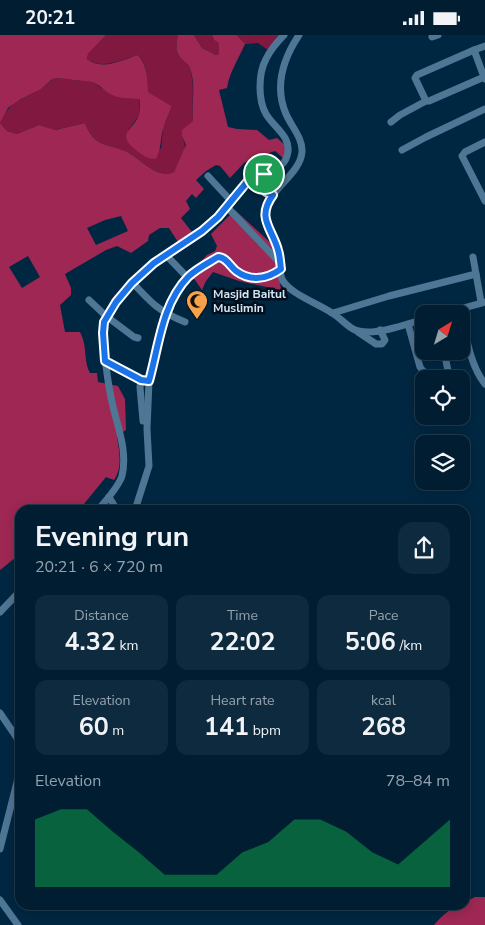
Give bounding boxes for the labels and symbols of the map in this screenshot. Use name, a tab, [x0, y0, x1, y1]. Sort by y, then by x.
pin	[243, 153, 285, 195]
place label: Masjid Baitul Muslimin	[213, 286, 286, 316]
mosque icon: Masjid Baitul Muslimin	[185, 289, 209, 320]
north arrow	[415, 305, 470, 360]

